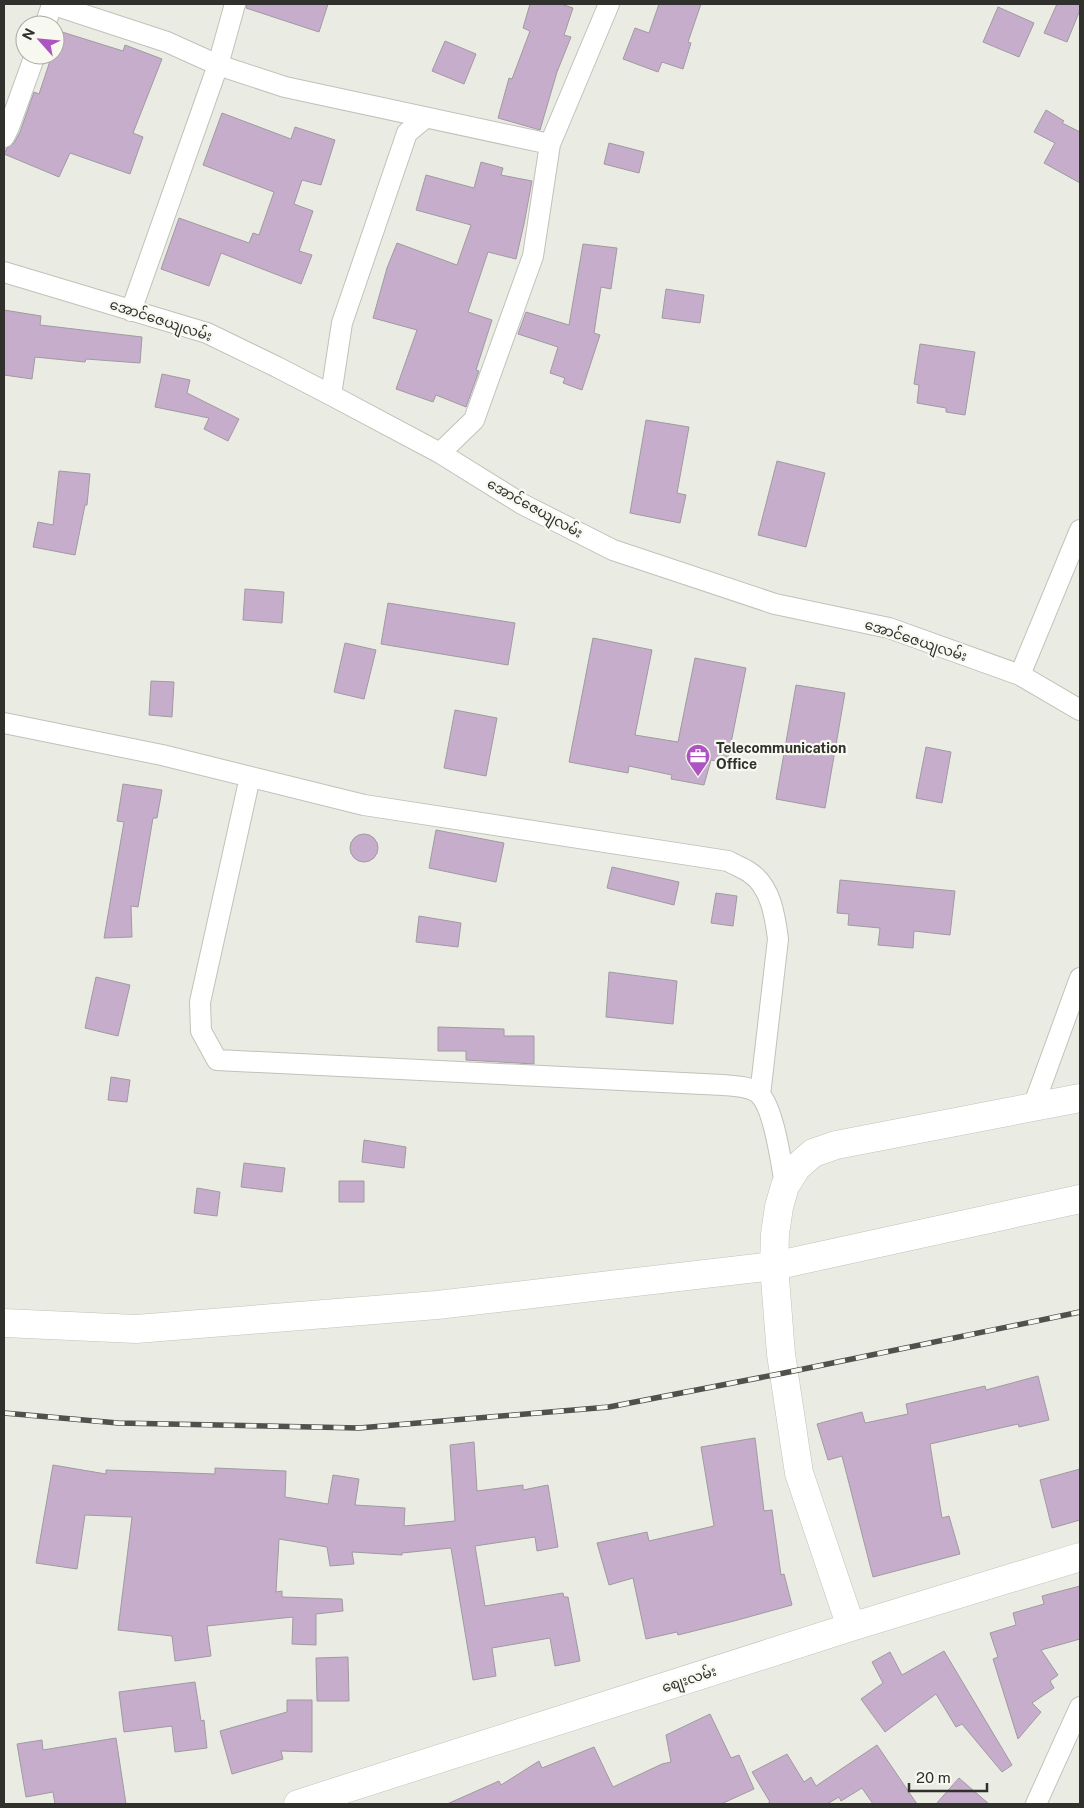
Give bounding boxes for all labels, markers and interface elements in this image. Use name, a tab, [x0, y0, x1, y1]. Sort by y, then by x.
north arrow	[15, 15, 65, 65]
text: N	[19, 26, 38, 43]
street label: အောင်ဇေယျလမ်း	[107, 294, 215, 348]
street label: အောင်ဇေယျလမ်း	[482, 473, 587, 544]
street label: အောင်ဇေယျလမ်း	[862, 614, 970, 668]
place label: Telecommunication Office	[716, 740, 846, 772]
office icon: Telecommunication Office	[685, 743, 711, 777]
street label: စျေးလမ်း	[659, 1661, 720, 1699]
scale bar	[909, 1760, 986, 1792]
text: 20 m	[916, 1769, 951, 1786]

